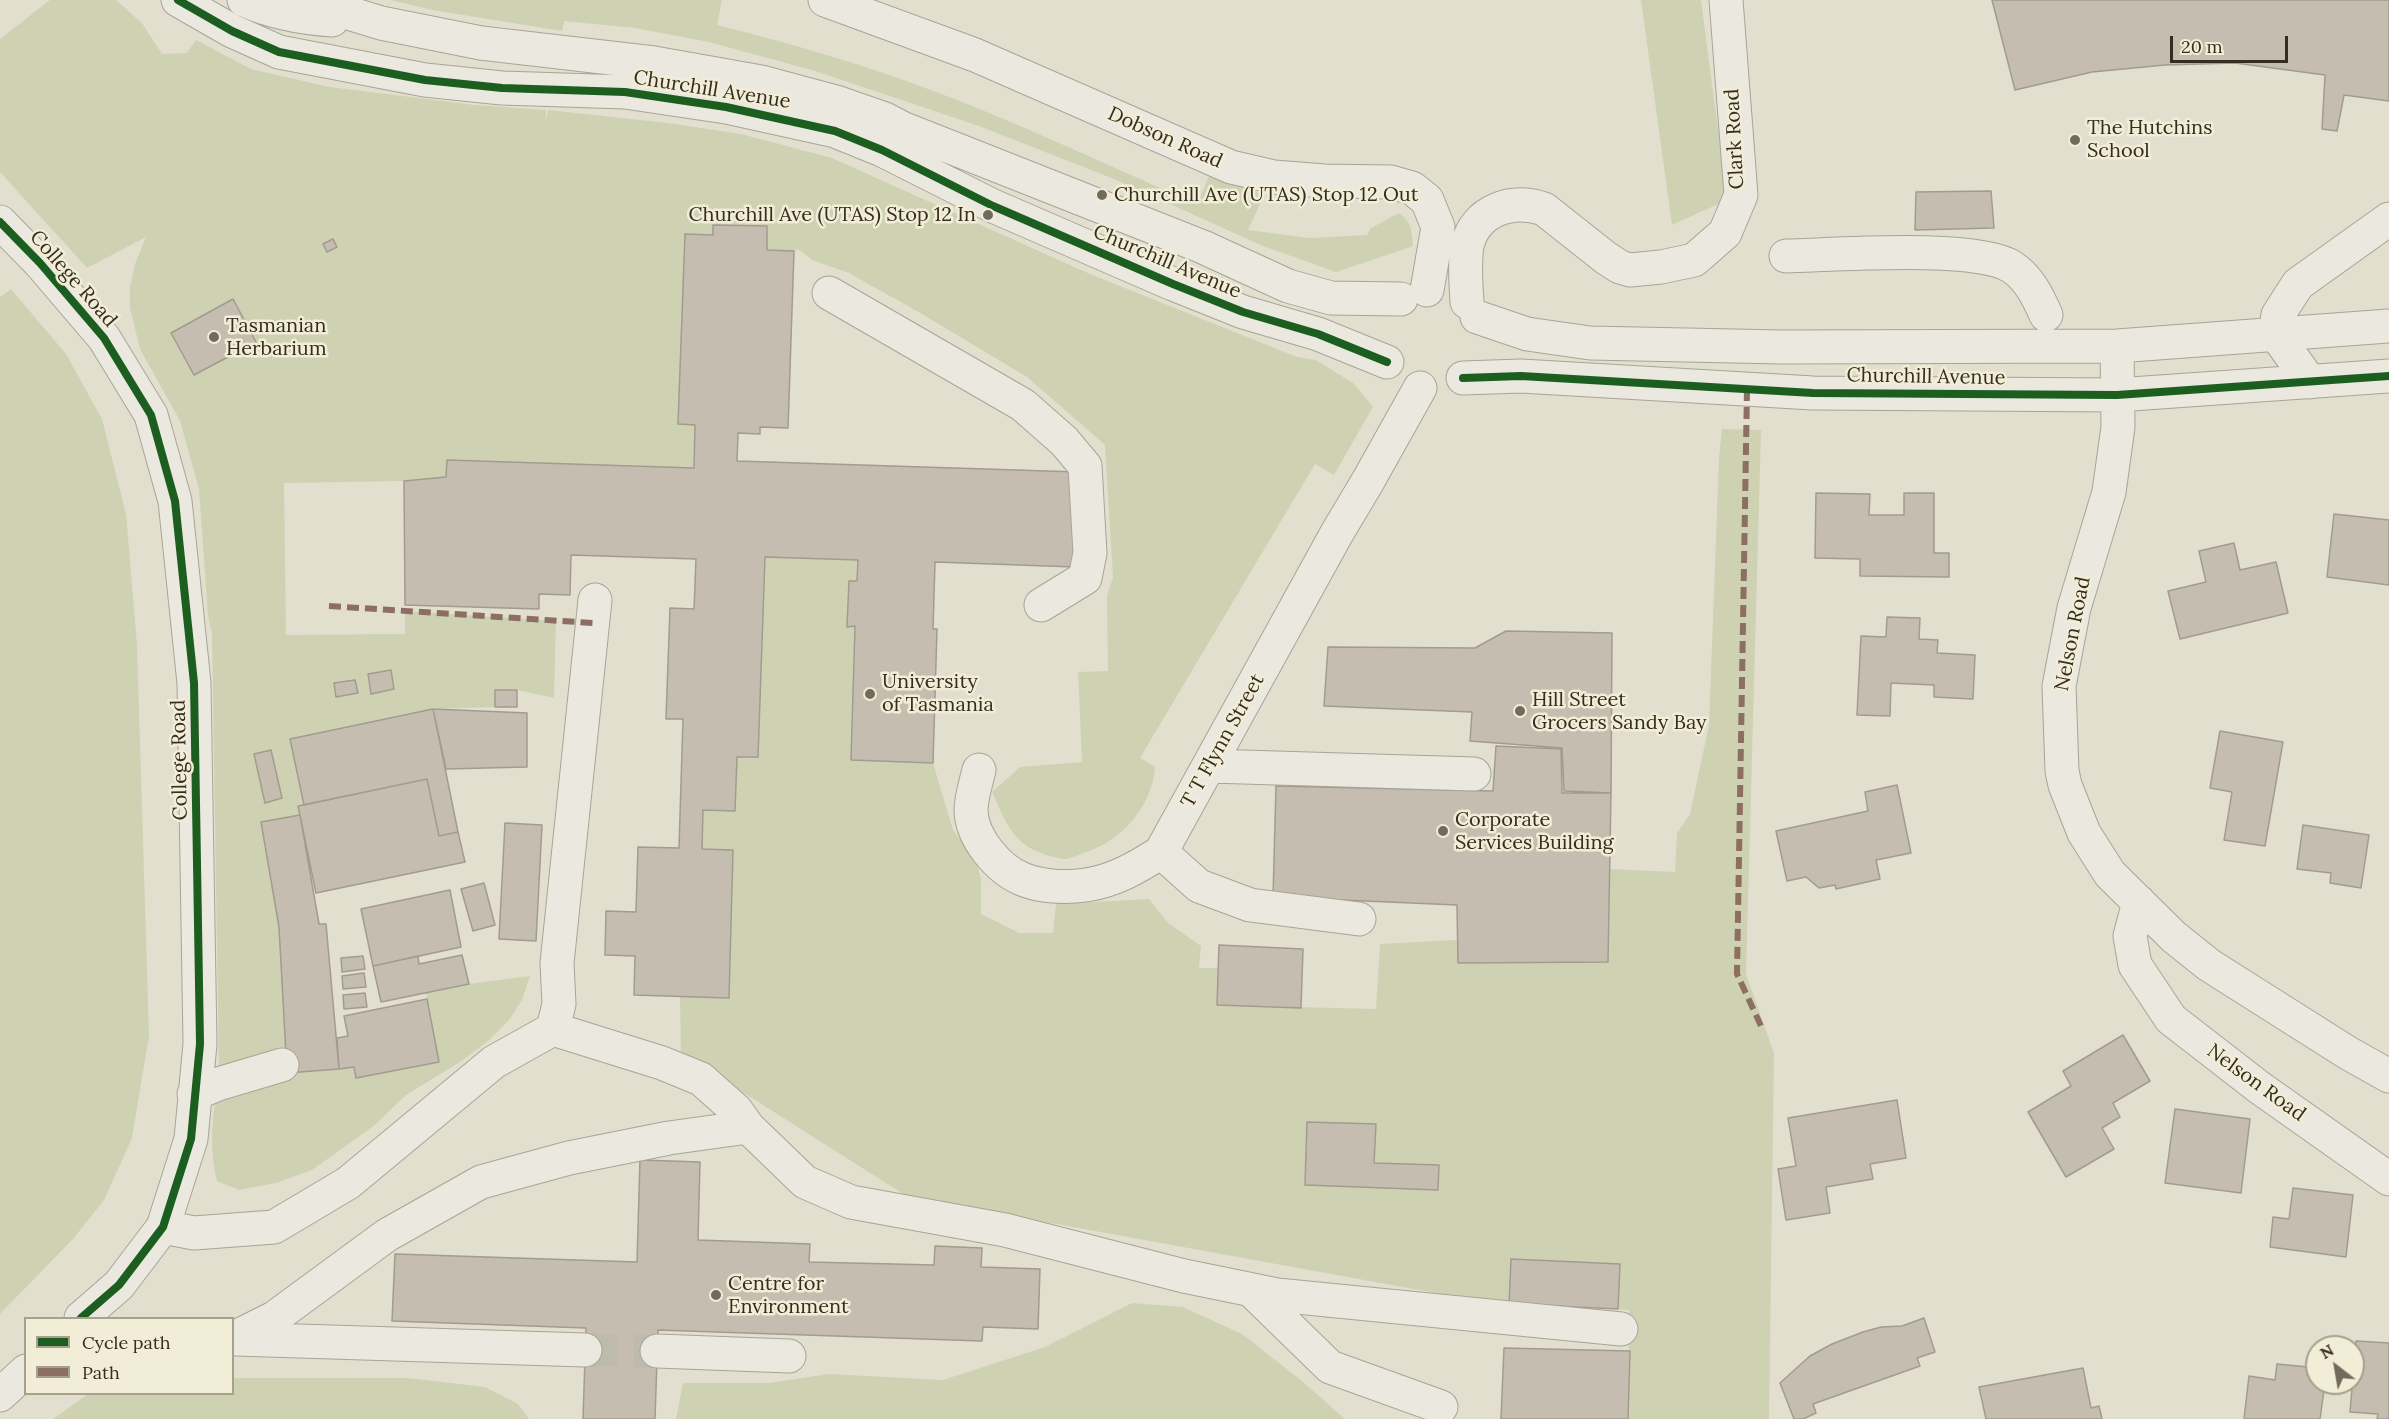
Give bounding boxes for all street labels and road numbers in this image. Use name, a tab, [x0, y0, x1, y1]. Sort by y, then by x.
street label: Churchill Avenue	[632, 66, 792, 114]
street label: Clark Road	[1720, 88, 1750, 190]
street label: Dobson Road	[1104, 102, 1226, 174]
street label: Churchill Avenue	[1089, 220, 1245, 304]
street label: College Road	[24, 226, 122, 332]
street label: Churchill Avenue	[1846, 364, 2006, 390]
street label: Nelson Road	[2050, 575, 2096, 693]
street label: T T Flynn Street	[1176, 670, 1270, 812]
street label: College Road	[167, 699, 193, 821]
street label: Nelson Road	[2202, 1039, 2310, 1127]

